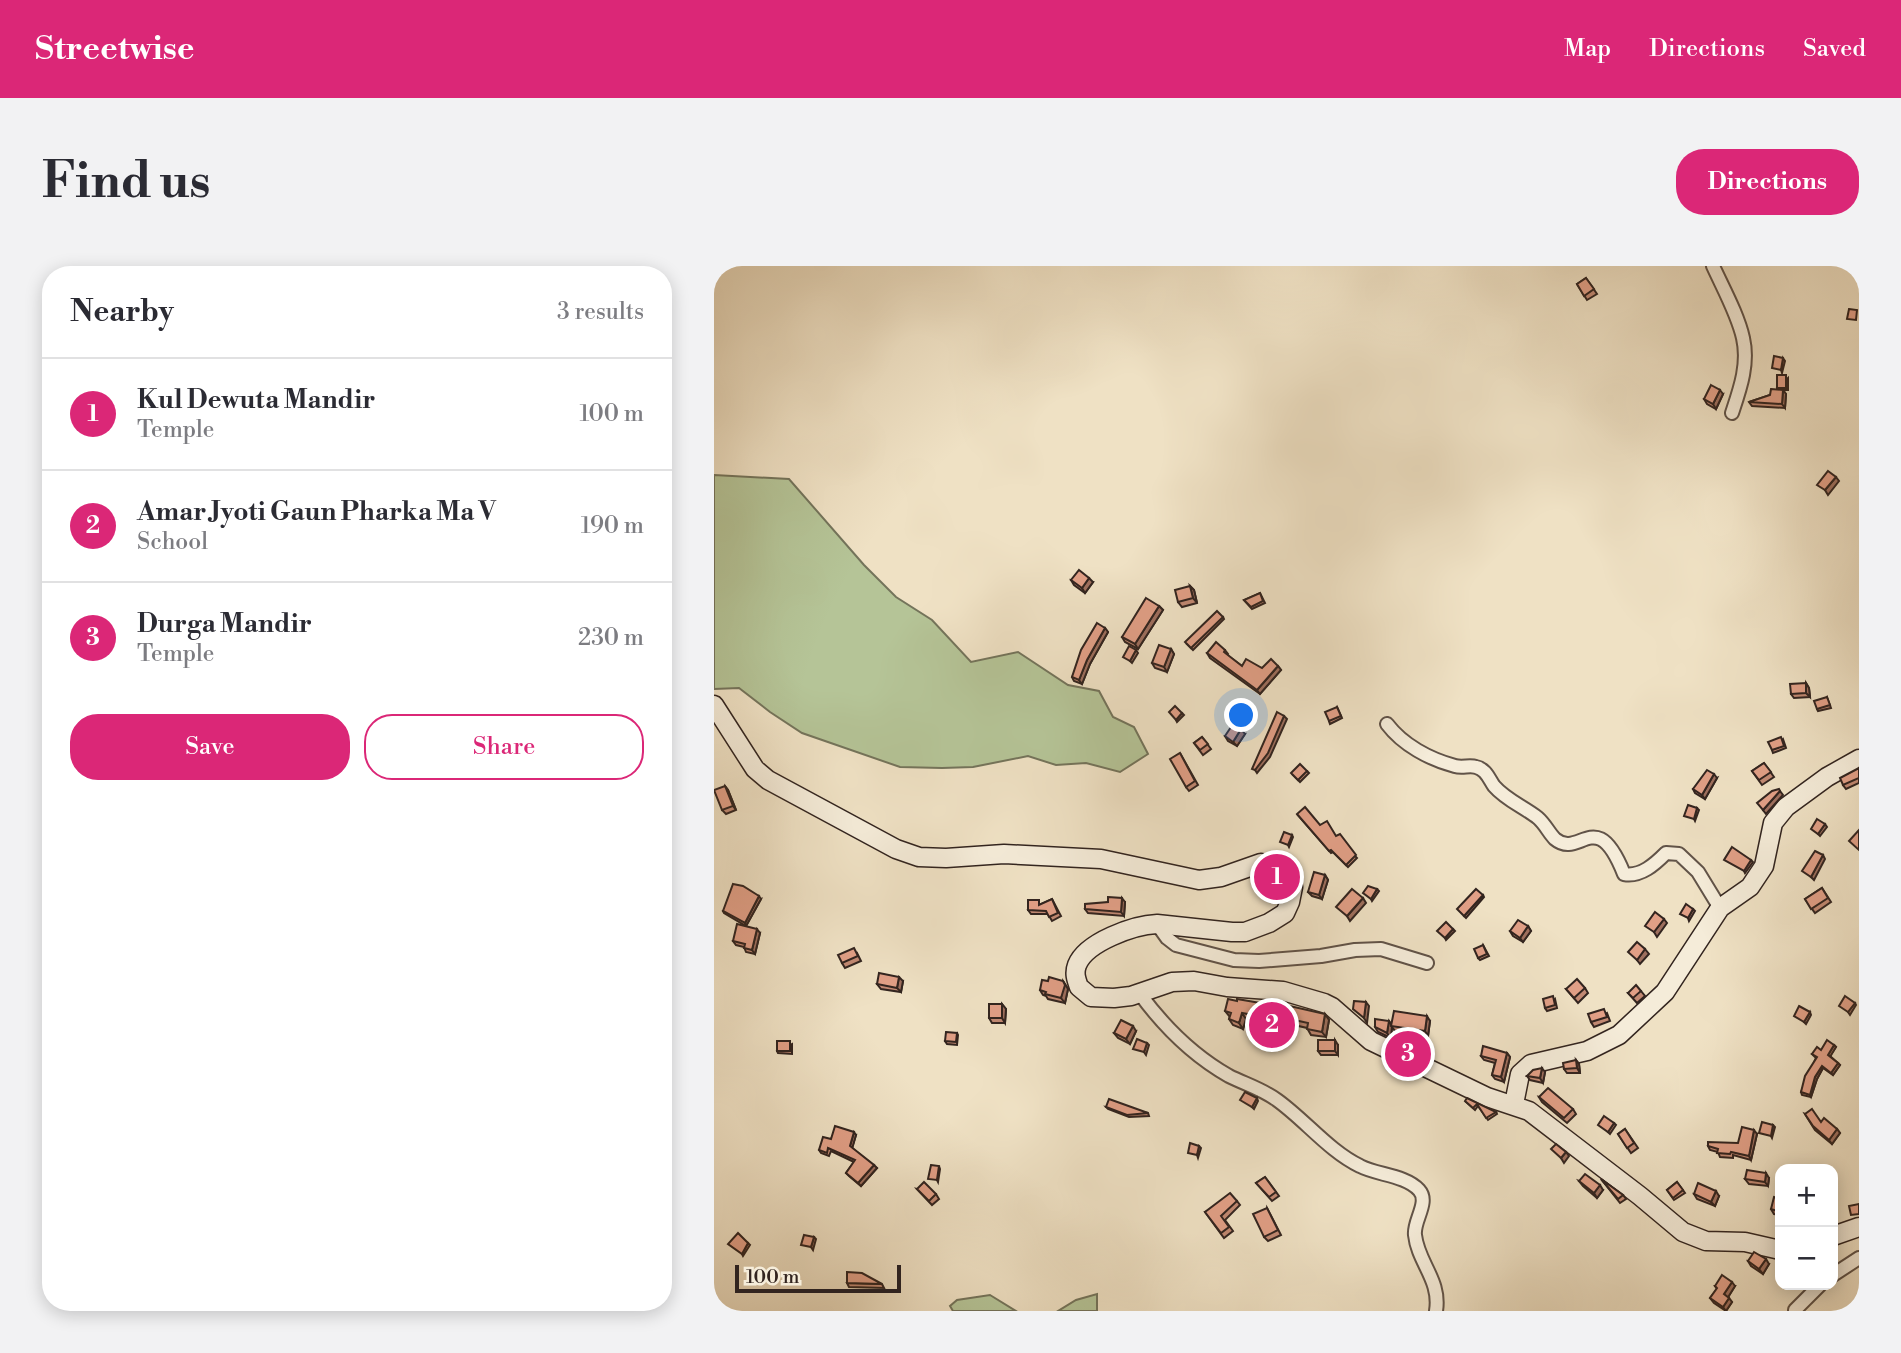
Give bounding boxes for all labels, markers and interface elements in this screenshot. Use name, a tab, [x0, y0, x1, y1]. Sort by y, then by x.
text: Streetwise	[35, 29, 195, 70]
text: Map	[1564, 34, 1611, 64]
text: Directions	[1649, 34, 1765, 64]
text: Saved	[1803, 34, 1866, 64]
button: Directions	[1676, 149, 1859, 215]
text: Find us	[42, 152, 211, 213]
text: Nearby	[70, 293, 174, 331]
text: 3 results	[557, 298, 644, 326]
text: Kul Dewuta Mandir	[137, 384, 375, 416]
text: 1	[87, 400, 99, 428]
text: 100 m	[579, 400, 644, 428]
text: Temple	[137, 416, 215, 444]
text: Amar Jyoti Gaun Pharka Ma V	[137, 496, 496, 528]
text: 2	[86, 512, 100, 540]
text: 190 m	[581, 512, 644, 540]
text: School	[137, 528, 208, 556]
text: Durga Mandir	[137, 608, 312, 640]
text: 3	[86, 624, 100, 652]
text: 230 m	[578, 624, 644, 652]
text: Temple	[137, 640, 215, 668]
your location	[1224, 698, 1258, 732]
button: Save	[70, 714, 350, 780]
button: Share	[364, 714, 644, 780]
pin: 1	[1254, 851, 1300, 903]
pin: 2	[1249, 999, 1295, 1051]
pin: 3	[1385, 1028, 1431, 1080]
map controls	[1775, 1164, 1838, 1290]
button: +	[1775, 1164, 1838, 1227]
button: −	[1775, 1227, 1838, 1290]
scale bar	[735, 1262, 901, 1294]
text: 100 m	[746, 1265, 799, 1289]

